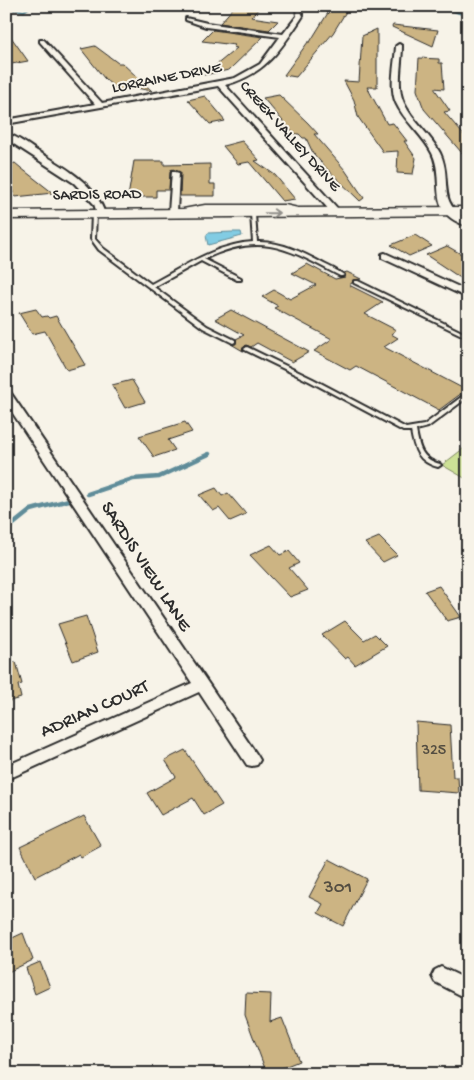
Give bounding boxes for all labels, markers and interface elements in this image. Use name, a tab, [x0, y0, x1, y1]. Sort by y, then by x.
street label: LORRAINE DRIVE	[111, 59, 224, 99]
street label: CREEK VALLEY DRIVE	[234, 78, 344, 197]
street label: SARDIS ROAD	[53, 186, 142, 206]
one-way arrow	[264, 208, 280, 218]
street label: SARDIS VIEW LANE	[94, 498, 196, 637]
street label: ADRIAN COURT	[37, 676, 153, 744]
house number: 325	[421, 742, 446, 761]
house number: 301	[323, 877, 352, 900]

